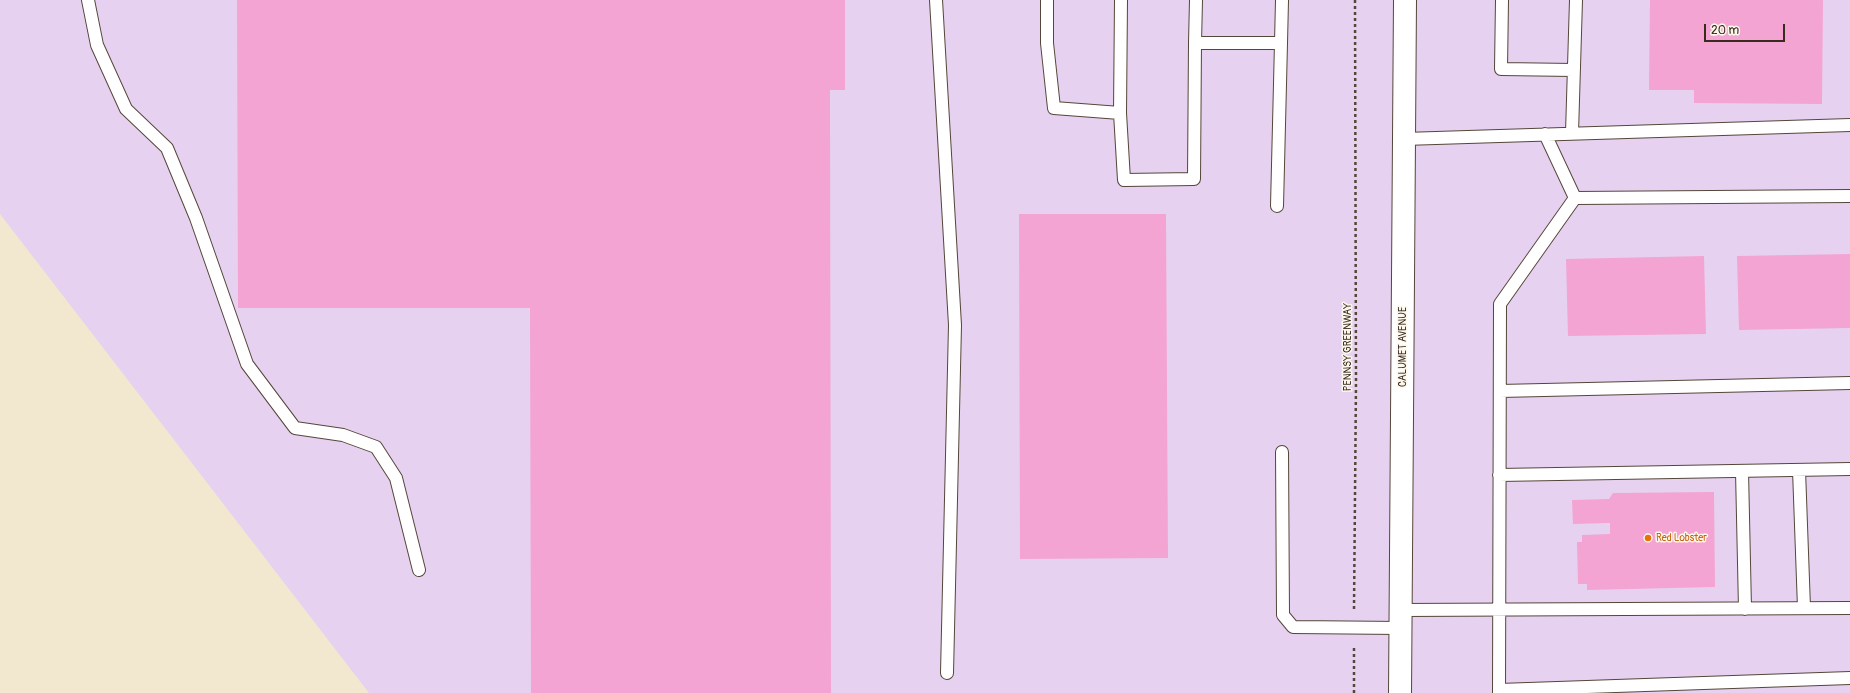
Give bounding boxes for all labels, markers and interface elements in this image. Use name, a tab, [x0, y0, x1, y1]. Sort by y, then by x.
scale bar	[1706, 16, 1787, 42]
text: 20 m	[1711, 23, 1739, 38]
street label: PENNSY GREENWAY	[1342, 303, 1354, 391]
street label: CALUMET AVENUE	[1397, 307, 1409, 387]
place label: Red Lobster	[1656, 532, 1707, 544]
marker: Red Lobster	[1643, 533, 1653, 543]

